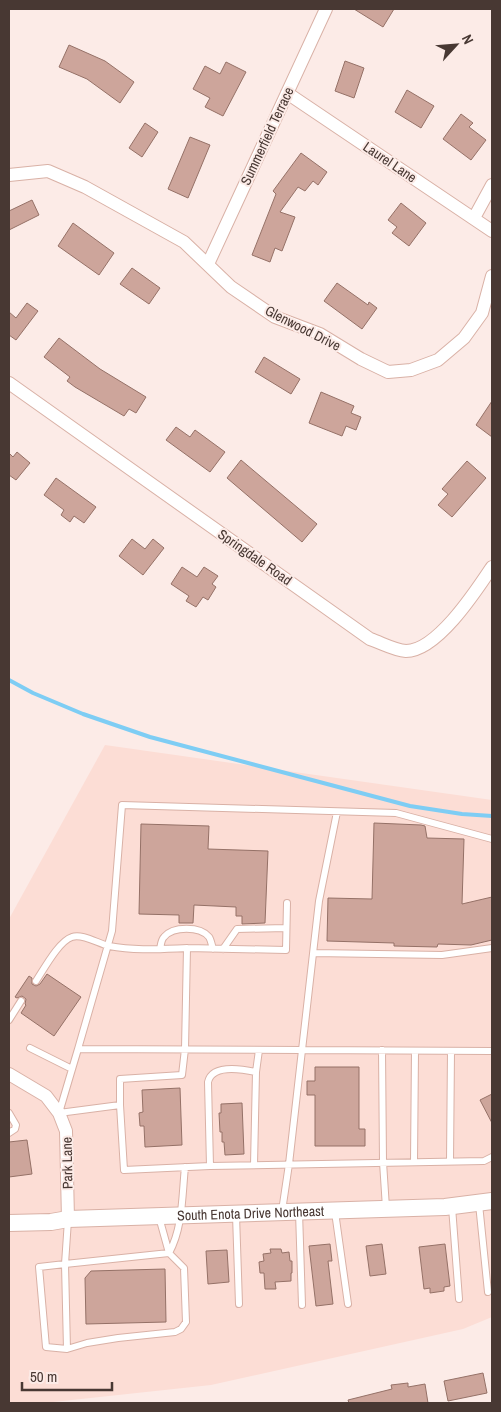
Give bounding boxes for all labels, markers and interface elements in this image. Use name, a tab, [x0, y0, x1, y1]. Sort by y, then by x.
north arrow	[431, 20, 481, 70]
text: N	[458, 32, 478, 47]
street label: Summerfield Terrace	[236, 84, 298, 188]
street label: Laurel Lane	[360, 138, 420, 186]
street label: Glenwood Drive	[262, 301, 344, 355]
street label: Springdale Road	[215, 525, 295, 589]
street label: Park Lane	[58, 1137, 76, 1189]
street label: South Enota Drive Northeast	[177, 1202, 324, 1225]
scale bar	[22, 1360, 112, 1392]
text: 50 m	[30, 1366, 57, 1387]

